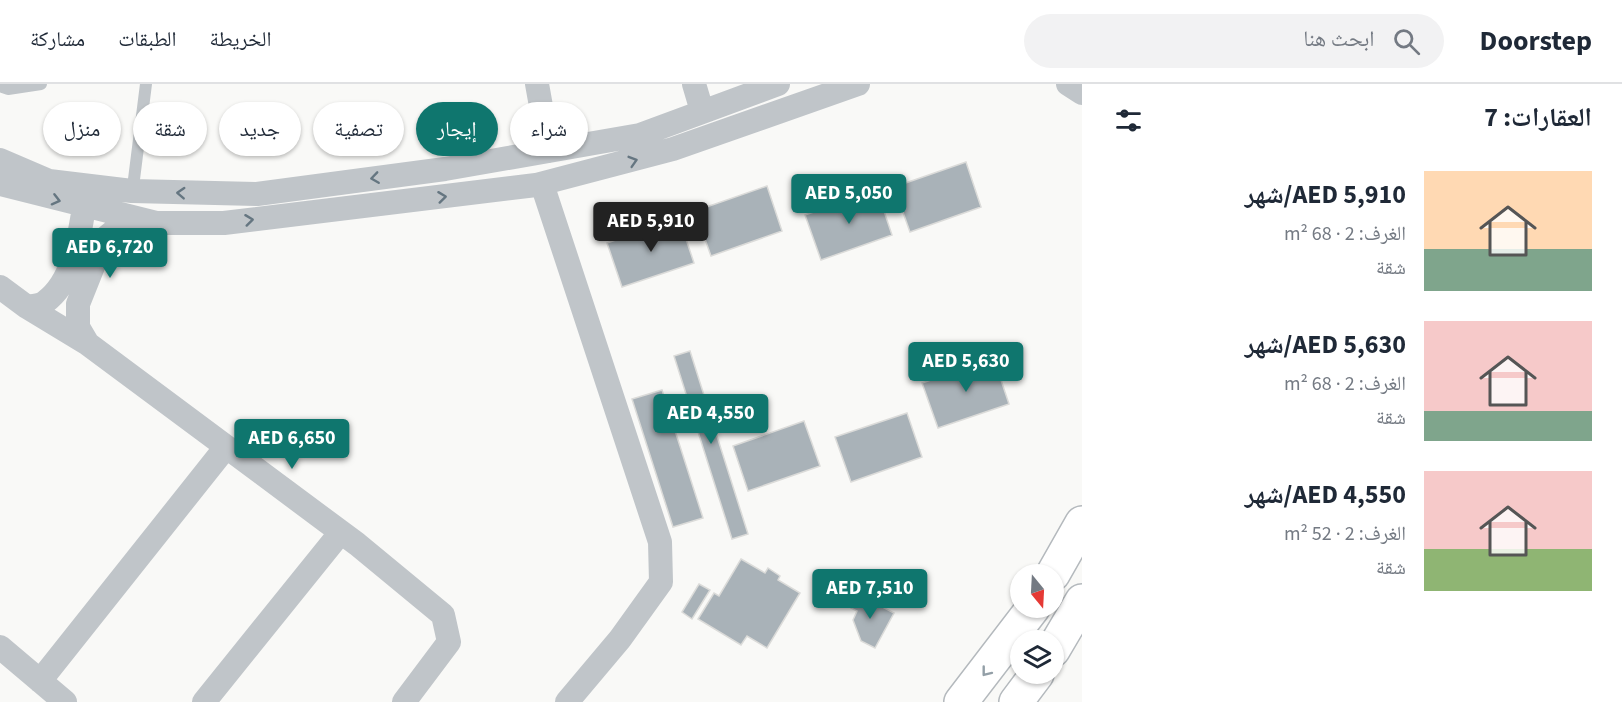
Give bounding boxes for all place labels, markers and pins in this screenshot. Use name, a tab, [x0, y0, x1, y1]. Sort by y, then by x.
pin: AED 5,050	[780, 174, 918, 225]
pin: AED 5,910	[582, 202, 720, 253]
pin: AED 6,720	[41, 228, 179, 279]
pin: AED 5,630	[897, 342, 1035, 393]
pin: AED 4,550	[642, 394, 780, 445]
pin: AED 6,650	[223, 419, 361, 470]
pin: AED 7,510	[801, 569, 939, 620]

